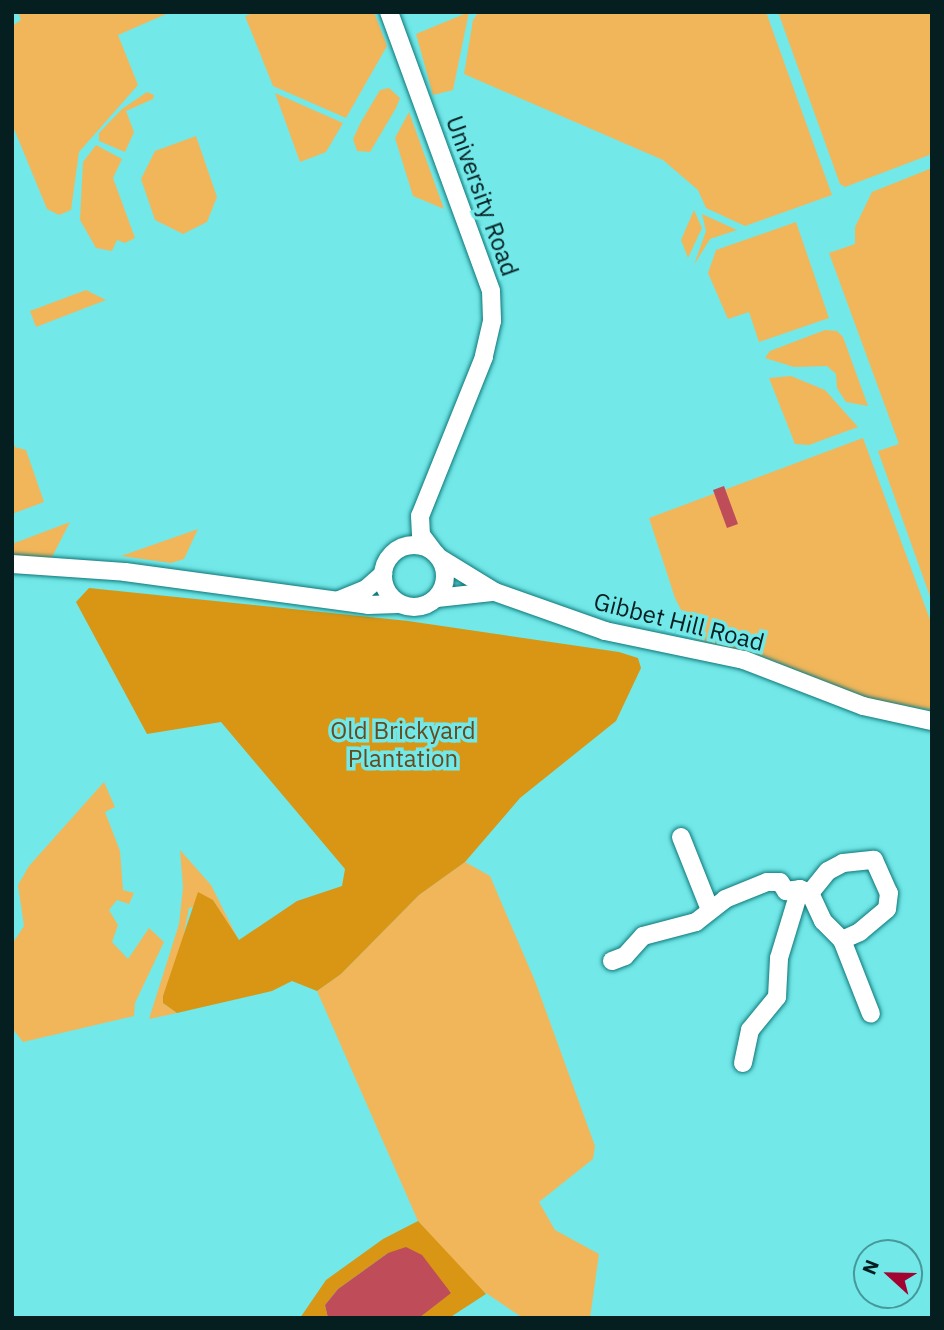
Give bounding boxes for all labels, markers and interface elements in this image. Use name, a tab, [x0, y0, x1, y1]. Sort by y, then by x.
street label: University Road	[440, 112, 524, 280]
street label: Gibbet Hill Road	[591, 587, 767, 657]
park label: Old Brickyard Plantation	[330, 717, 476, 773]
north arrow	[853, 1239, 923, 1309]
text: N	[857, 1256, 884, 1278]

